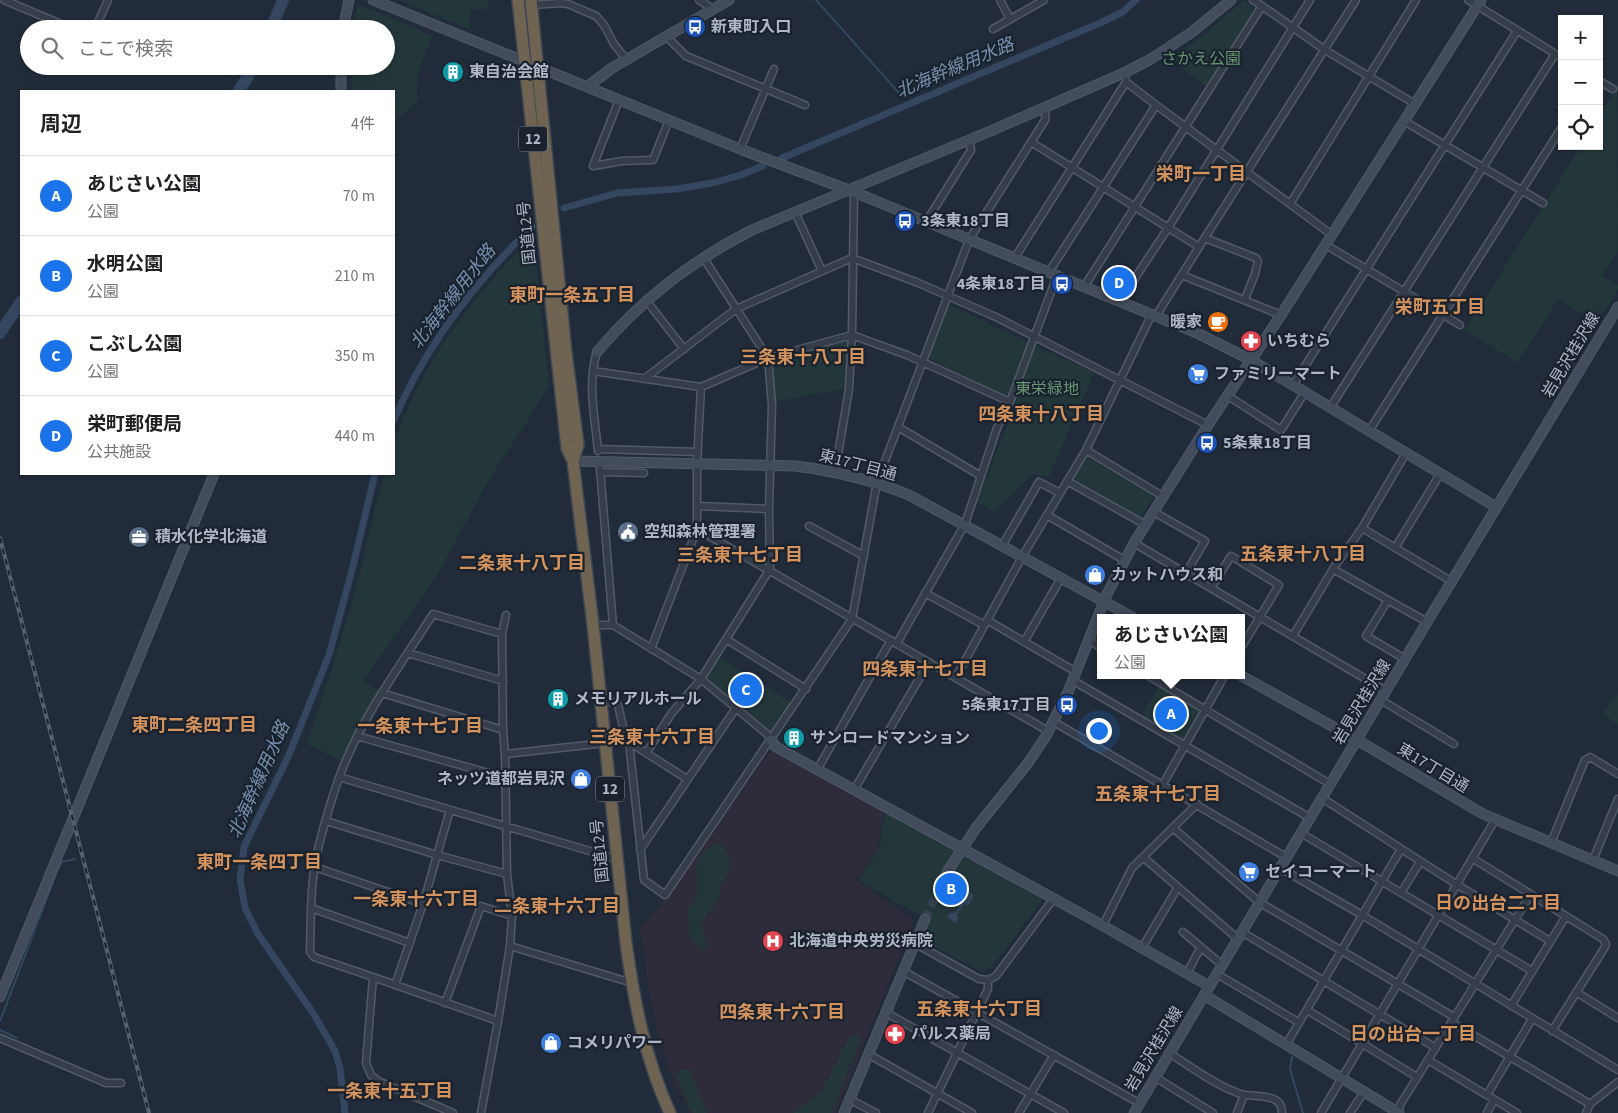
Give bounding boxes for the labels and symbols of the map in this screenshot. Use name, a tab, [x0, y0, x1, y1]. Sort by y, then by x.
bus stop icon: 新東町入口	[683, 15, 707, 39]
place label: 新東町入口	[711, 16, 791, 38]
water label: 北海幹線用水路	[892, 31, 1020, 104]
park label: さかえ公園	[1161, 48, 1241, 70]
building icon: 東自治会館	[441, 60, 465, 84]
place label: 東自治会館	[469, 61, 549, 83]
road number: 12	[519, 126, 547, 152]
district label: 栄町一丁目	[1156, 162, 1246, 187]
street label: 国道12号	[513, 200, 541, 266]
bus stop icon: 3条東18丁目	[893, 209, 917, 233]
place label: 3条東18丁目	[921, 210, 1010, 232]
water label: 北海幹線用水路	[404, 238, 503, 354]
pin: D	[1103, 264, 1135, 302]
bus stop icon: 4条東18丁目	[1050, 272, 1074, 296]
place label: 4条東18丁目	[957, 273, 1046, 295]
district label: 東町一条五丁目	[509, 283, 635, 308]
district label: 栄町五丁目	[1395, 295, 1485, 320]
street label: 岩見沢桂沢線	[1537, 308, 1605, 402]
cafe icon: 暖家	[1206, 310, 1230, 334]
place label: 暖家	[1170, 311, 1202, 333]
pharmacy icon: いちむら	[1239, 329, 1263, 353]
place label: いちむら	[1267, 330, 1331, 352]
district label: 三条東十八丁目	[740, 345, 866, 370]
supermarket icon: ファミリーマート	[1186, 362, 1210, 386]
place label: ファミリーマート	[1214, 363, 1342, 385]
park label: 東栄緑地	[1015, 378, 1079, 400]
district label: 四条東十八丁目	[978, 402, 1104, 427]
bus stop icon: 5条東18丁目	[1195, 431, 1219, 455]
place label: 5条東18丁目	[1223, 432, 1312, 454]
street label: 東17丁目通	[817, 444, 899, 486]
public building icon: 空知森林管理署	[616, 520, 640, 544]
place label: 空知森林管理署	[644, 521, 756, 543]
office icon: 積水化学北海道	[127, 525, 151, 549]
place label: 積水化学北海道	[155, 526, 267, 548]
district label: 五条東十八丁目	[1240, 542, 1366, 567]
district label: 三条東十七丁目	[677, 543, 803, 568]
district label: 二条東十八丁目	[459, 551, 585, 576]
shop icon: カットハウス和	[1083, 563, 1107, 587]
place label: カットハウス和	[1111, 564, 1223, 586]
street label: 岩見沢桂沢線	[1328, 655, 1396, 749]
district label: 四条東十七丁目	[862, 657, 988, 682]
pin: C	[730, 671, 762, 709]
building icon: メモリアルホール	[546, 687, 570, 711]
place label: メモリアルホール	[574, 688, 702, 710]
bus stop icon: 5条東17丁目	[1055, 693, 1079, 717]
place label: 5条東17丁目	[962, 694, 1051, 716]
pin: A	[1155, 695, 1187, 733]
district label: 東町二条四丁目	[131, 713, 257, 738]
district label: 一条東十七丁目	[357, 714, 483, 739]
water label: 北海幹線用水路	[222, 716, 297, 843]
your location	[1086, 718, 1112, 744]
district label: 三条東十六丁目	[589, 725, 715, 750]
building icon: サンロードマンション	[782, 726, 806, 750]
place label: サンロードマンション	[810, 727, 970, 749]
street label: 東17丁目通	[1393, 738, 1473, 798]
shop icon: ネッツ道都岩見沢	[569, 767, 593, 791]
place label: ネッツ道都岩見沢	[437, 768, 565, 790]
road number: 12	[596, 776, 624, 802]
district label: 五条東十七丁目	[1095, 782, 1221, 807]
street label: 国道12号	[586, 818, 614, 884]
district label: 東町一条四丁目	[196, 850, 322, 875]
supermarket icon: セイコーマート	[1237, 860, 1261, 884]
place label: セイコーマート	[1265, 861, 1377, 883]
pin: B	[935, 870, 967, 908]
district label: 一条東十六丁目	[353, 887, 479, 912]
district label: 日の出台二丁目	[1435, 891, 1561, 916]
district label: 二条東十六丁目	[494, 894, 620, 919]
hospital icon: 北海道中央労災病院	[761, 929, 785, 953]
place label: 北海道中央労災病院	[789, 930, 933, 952]
district label: 五条東十六丁目	[916, 997, 1042, 1022]
district label: 四条東十六丁目	[719, 1000, 845, 1025]
street label: 岩見沢桂沢線	[1120, 1002, 1188, 1096]
pharmacy icon: パルス薬局	[883, 1022, 907, 1046]
district label: 日の出台一丁目	[1350, 1022, 1476, 1047]
place label: パルス薬局	[911, 1023, 991, 1045]
shop icon: コメリパワー	[539, 1031, 563, 1055]
place label: コメリパワー	[567, 1032, 663, 1054]
district label: 一条東十五丁目	[327, 1079, 453, 1104]

